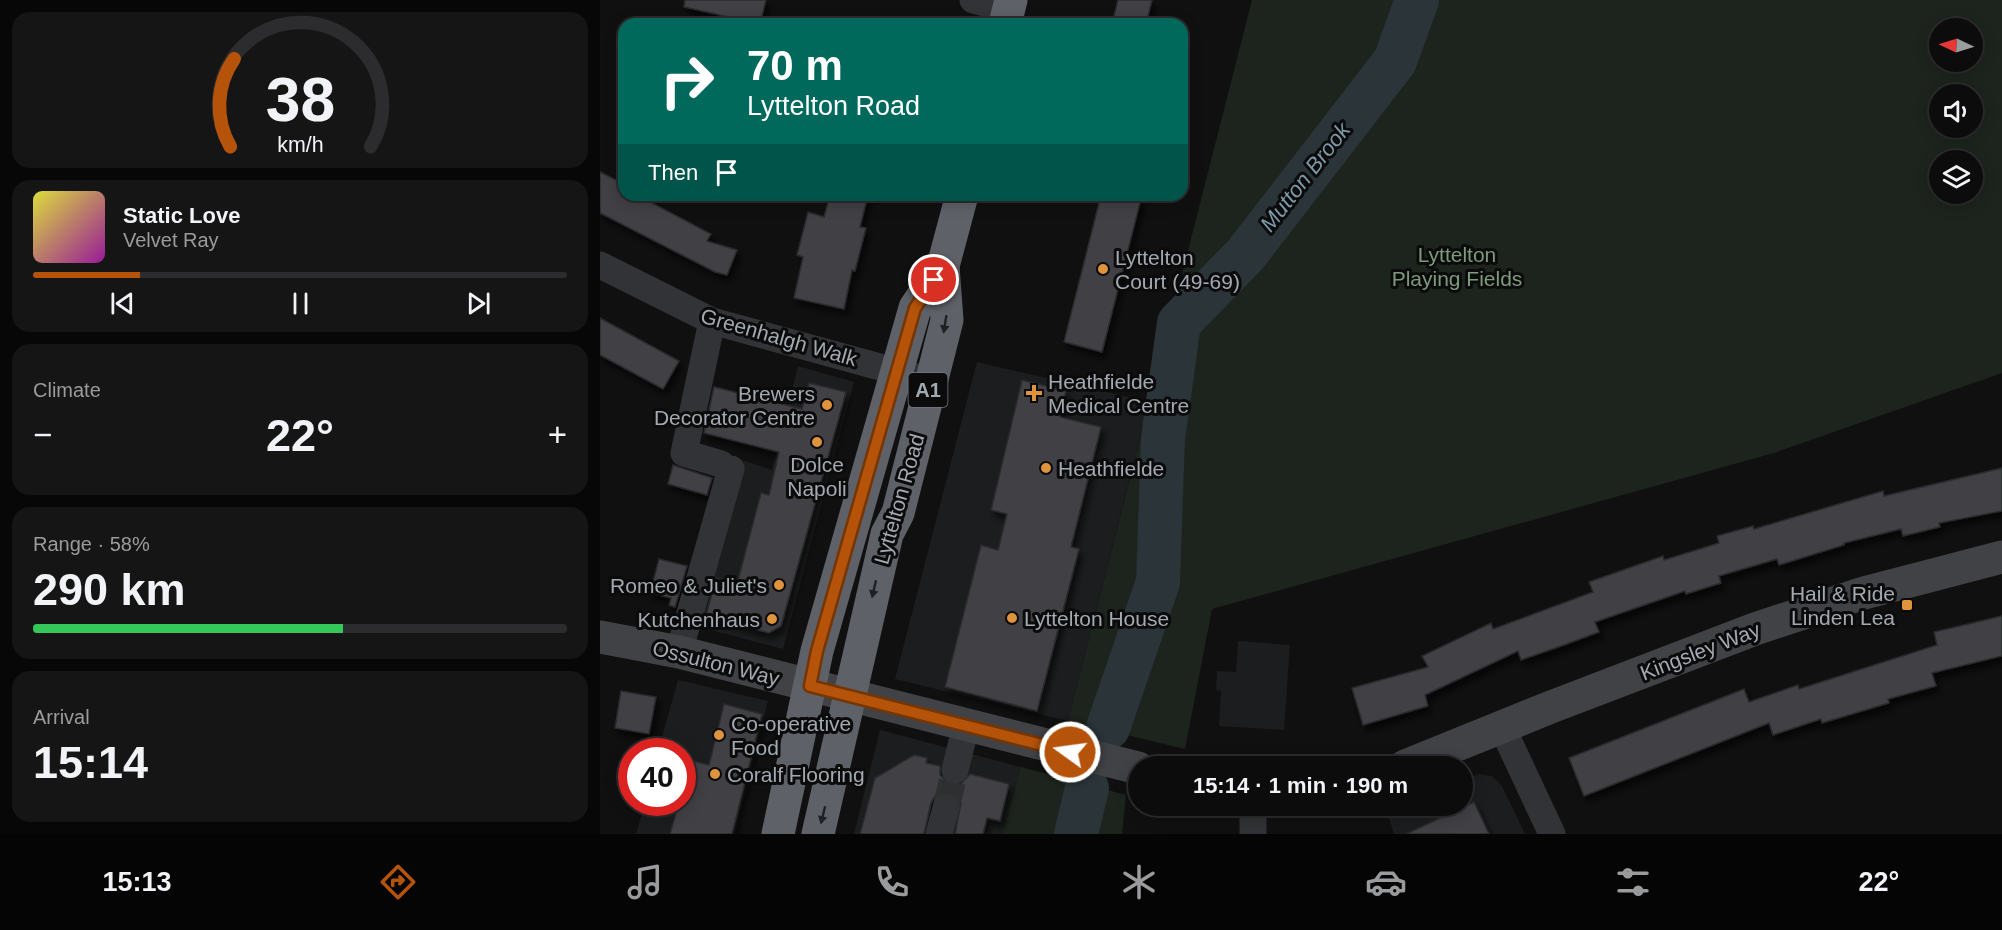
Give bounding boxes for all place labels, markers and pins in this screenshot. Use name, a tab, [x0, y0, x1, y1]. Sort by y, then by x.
place label: Lyttelton Court (49-69)	[1115, 246, 1240, 293]
pin	[908, 254, 959, 305]
marker: Lyttelton Court (49-69)	[1096, 262, 1110, 276]
place label: Heathfielde Medical Centre	[1048, 370, 1189, 417]
place label: Brewers Decorator Centre	[654, 382, 815, 429]
marker: Heathfielde Medical Centre	[1025, 384, 1043, 402]
marker: Brewers Decorator Centre	[820, 398, 834, 412]
marker: Dolce Napoli	[810, 435, 824, 449]
place label: Dolce Napoli	[787, 453, 847, 500]
place label: Heathfielde	[1058, 457, 1164, 480]
marker: Heathfielde	[1039, 461, 1053, 475]
place label: Romeo & Juliet's	[610, 574, 767, 597]
marker: Romeo & Juliet's	[772, 578, 786, 592]
place label: Hail & Ride Linden Lea	[1790, 582, 1895, 629]
marker: Hail & Ride Linden Lea	[1900, 598, 1914, 612]
place label: Lyttelton House	[1024, 607, 1169, 630]
place label: Kutchenhaus	[637, 608, 760, 631]
marker: Lyttelton House	[1005, 611, 1019, 625]
marker: Kutchenhaus	[765, 612, 779, 626]
place label: Co-operative Food	[731, 712, 851, 759]
marker: Co-operative Food	[712, 728, 726, 742]
place label: Coralf Flooring	[727, 763, 865, 786]
marker: Coralf Flooring	[708, 767, 722, 781]

